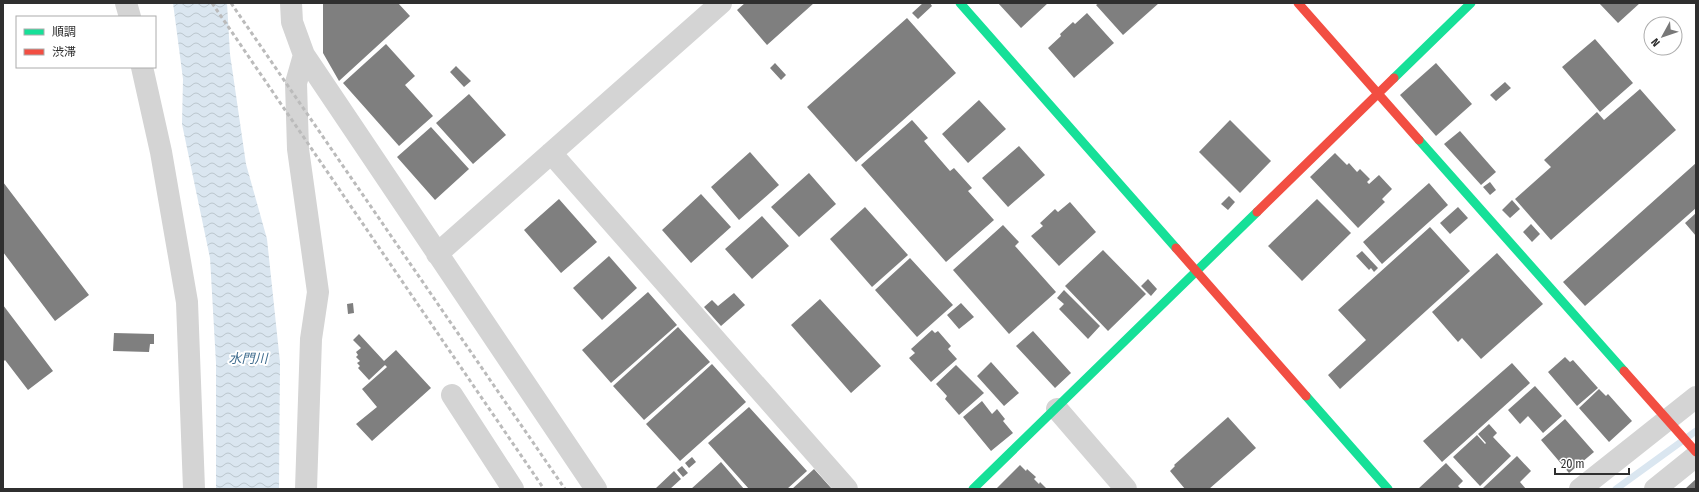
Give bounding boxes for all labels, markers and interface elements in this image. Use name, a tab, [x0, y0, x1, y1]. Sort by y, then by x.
legend	[16, 16, 156, 68]
north arrow	[1643, 16, 1683, 56]
text: 順調	[52, 25, 76, 39]
text: N	[1649, 35, 1663, 49]
text: 渋滞	[52, 45, 76, 59]
water label: 水門川	[228, 351, 269, 366]
scale bar	[1555, 450, 1629, 476]
text: 20 m	[1561, 457, 1585, 471]

